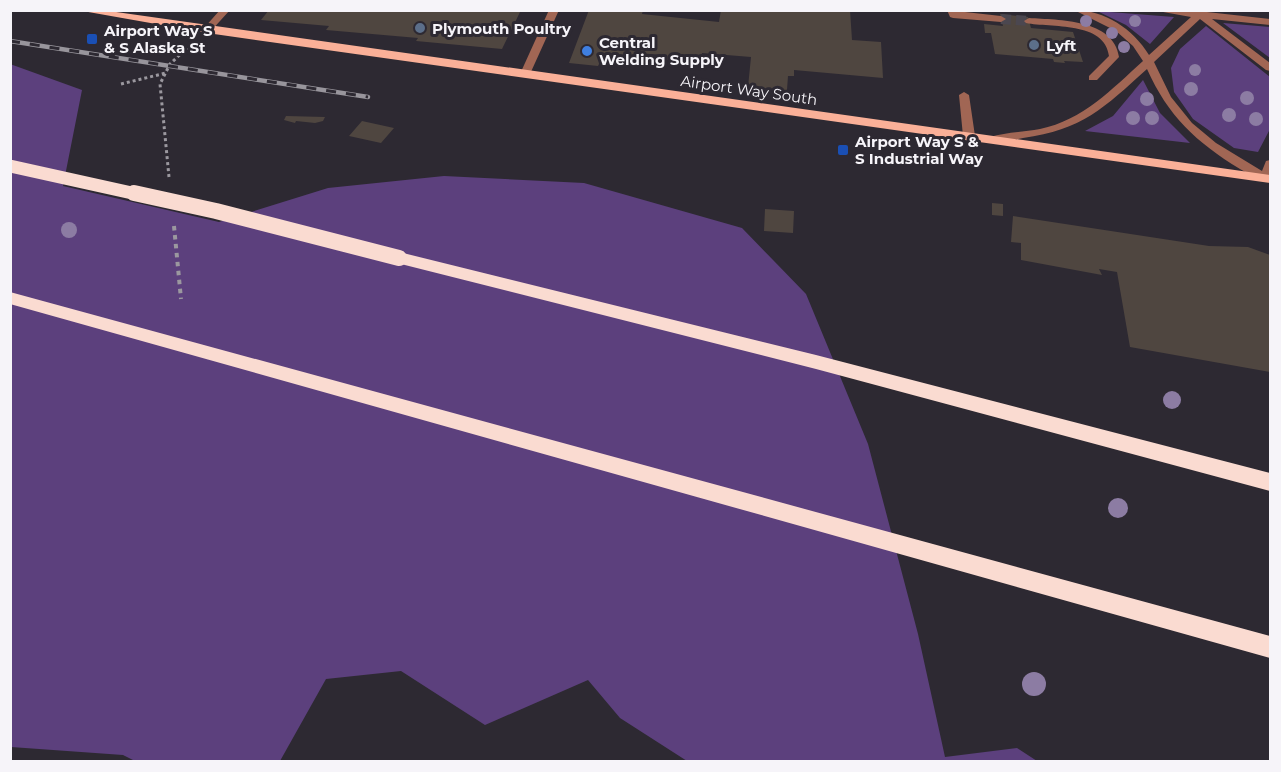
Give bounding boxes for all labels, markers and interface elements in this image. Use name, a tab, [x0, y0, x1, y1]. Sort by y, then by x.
place label: Plymouth Poultry	[432, 19, 572, 38]
place label: Airport Way S & S Alaska St	[103, 21, 213, 57]
marker: Plymouth Poultry	[413, 21, 427, 35]
marker: Airport Way S & S Alaska St	[85, 32, 99, 46]
place label: Central Welding Supply	[599, 33, 725, 69]
place label: Lyft	[1046, 36, 1077, 55]
marker: Lyft	[1027, 38, 1041, 52]
marker: Central Welding Supply	[580, 44, 594, 58]
street label: Airport Way South	[679, 71, 819, 109]
place label: Airport Way S & S Industrial Way	[854, 132, 984, 168]
marker: Airport Way S & S Industrial Way	[836, 143, 850, 157]

